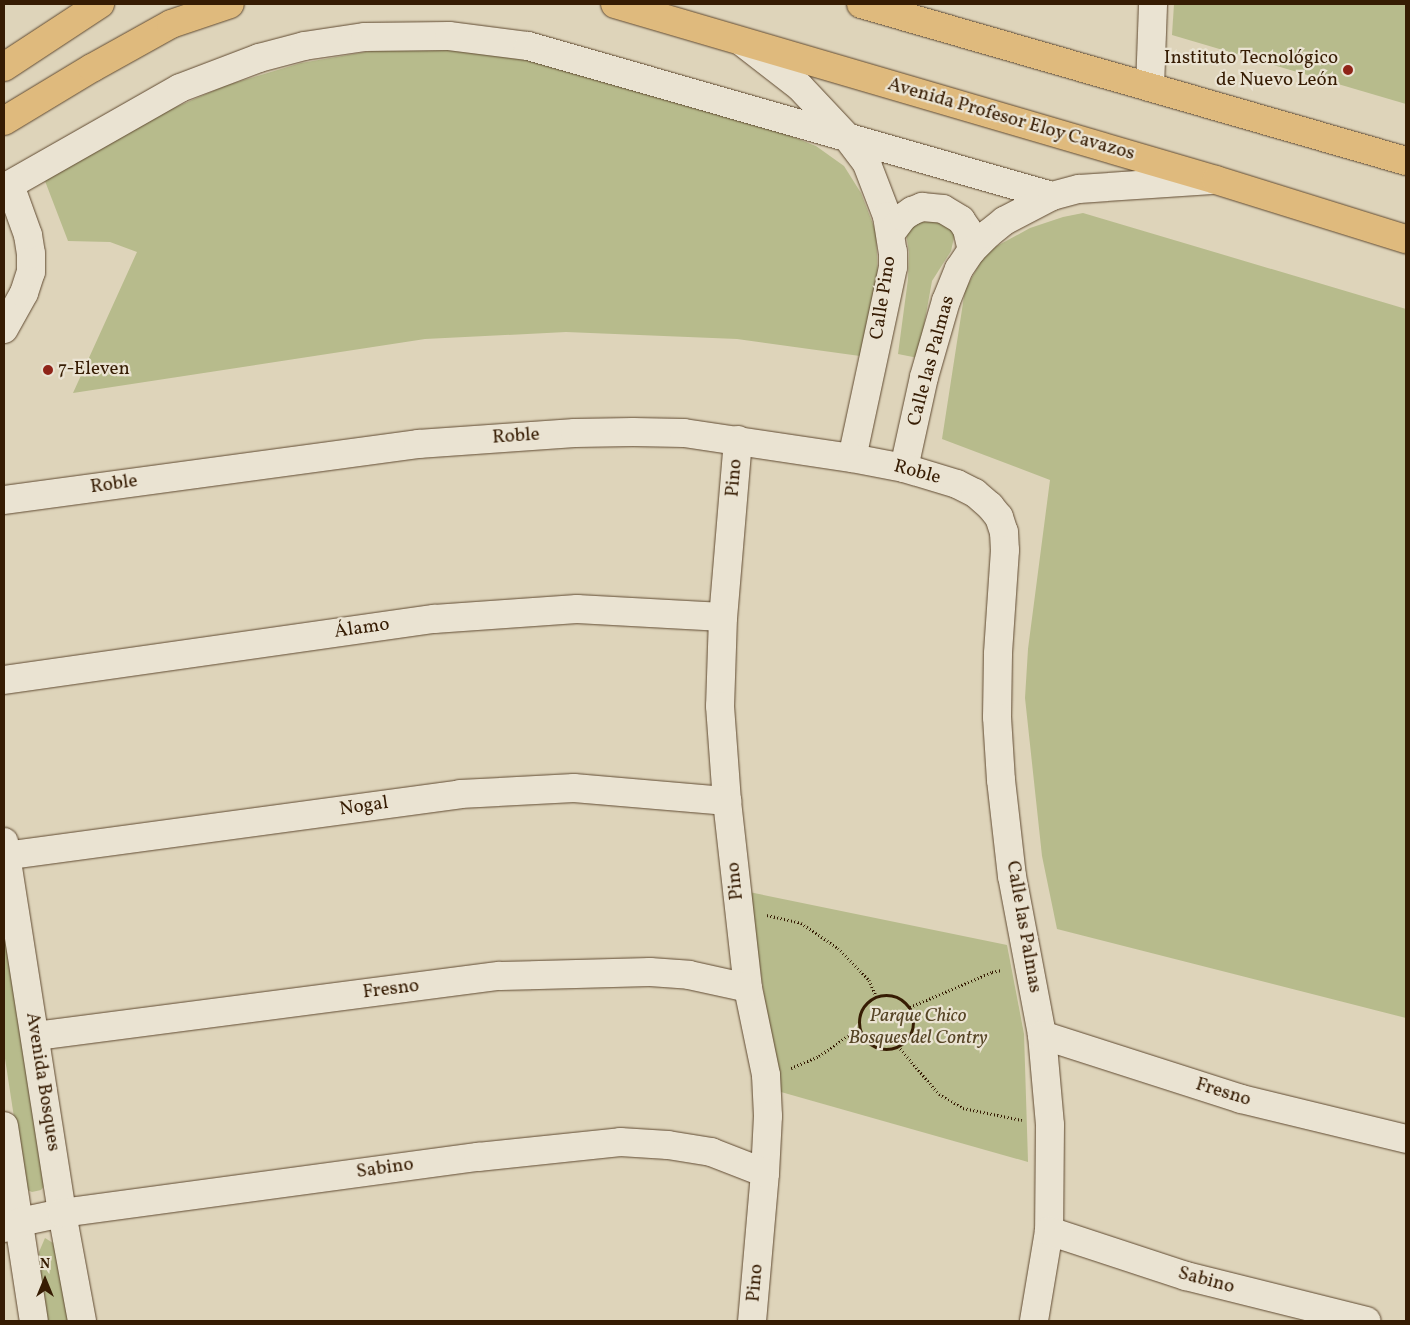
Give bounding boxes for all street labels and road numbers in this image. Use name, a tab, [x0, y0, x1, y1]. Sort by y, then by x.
street label: Avenida Profesor Eloy Cavazos	[885, 74, 1137, 166]
street label: Calle Pino	[866, 255, 902, 341]
street label: Calle las Palmas	[904, 293, 960, 429]
street label: Roble	[492, 424, 540, 450]
street label: Roble	[891, 456, 943, 490]
street label: Pino	[722, 458, 748, 498]
street label: Roble	[89, 470, 139, 500]
street label: Álamo	[333, 614, 391, 644]
street label: Nogal	[338, 792, 390, 822]
street label: Calle las Palmas	[1000, 859, 1046, 995]
street label: Pino	[723, 861, 749, 901]
street label: Fresno	[362, 975, 420, 1005]
street label: Avenida Bosques	[20, 1011, 64, 1153]
street label: Fresno	[1193, 1074, 1253, 1112]
street label: Sabino	[355, 1154, 415, 1184]
street label: Pino	[743, 1263, 769, 1303]
street label: Sabino	[1175, 1263, 1237, 1299]

